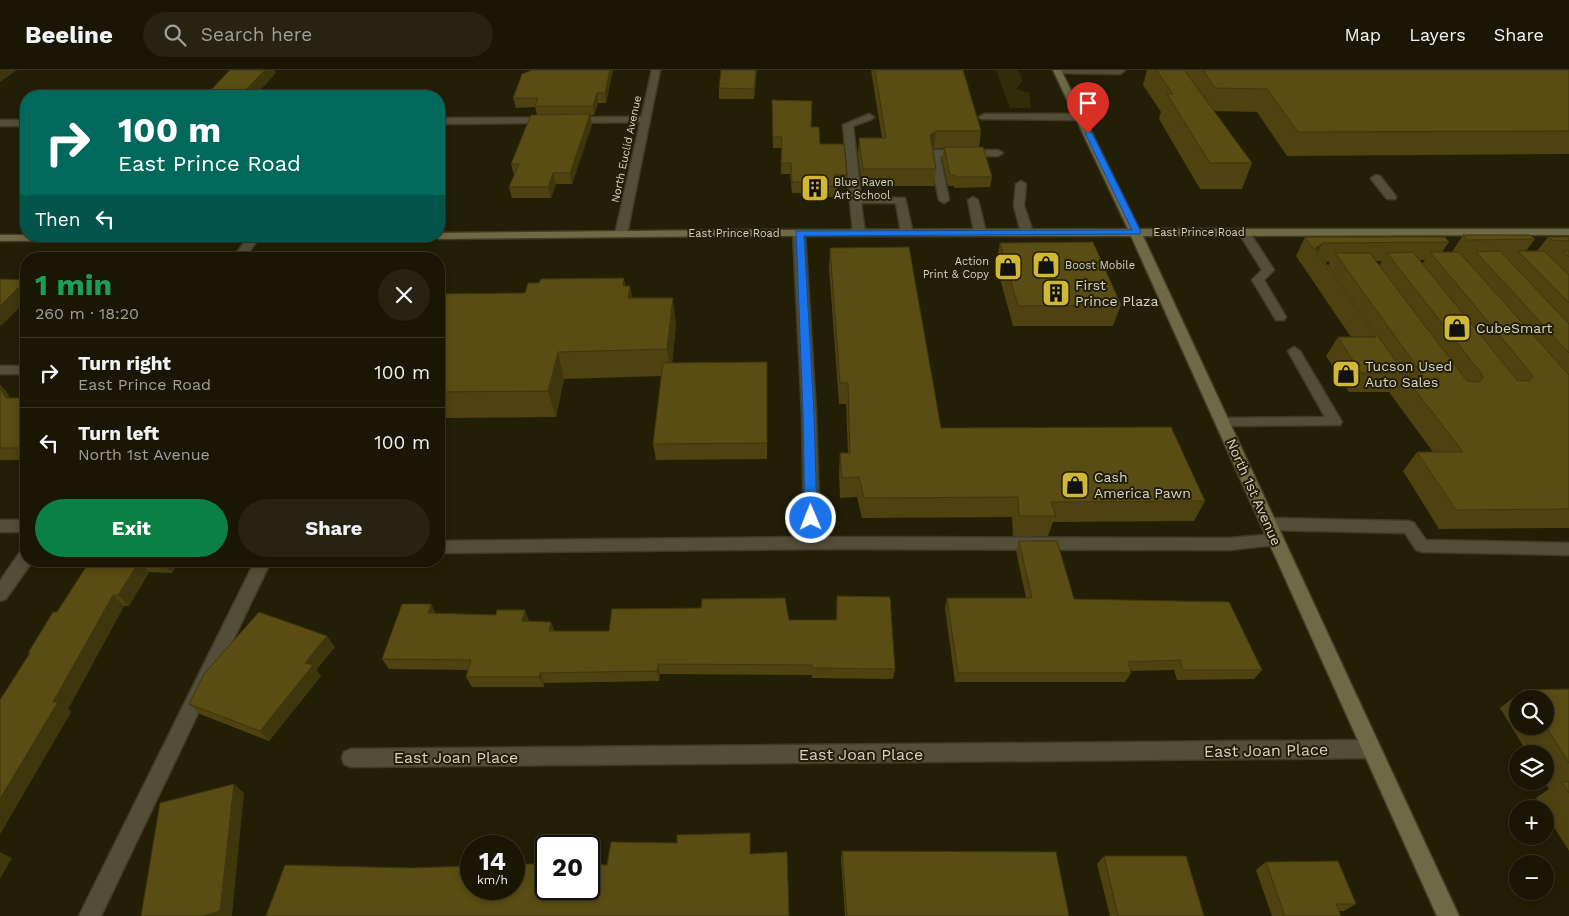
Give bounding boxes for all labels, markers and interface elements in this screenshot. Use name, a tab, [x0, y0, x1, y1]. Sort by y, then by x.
search box	[143, 12, 493, 57]
text: Beeline	[25, 21, 113, 49]
icon: search	[161, 21, 189, 49]
text: Search here	[201, 23, 312, 46]
text: Map	[1344, 24, 1381, 45]
text: Layers	[1409, 24, 1466, 45]
text: Share	[1494, 24, 1544, 45]
pin	[1067, 82, 1109, 133]
icon: arrive	[1074, 89, 1102, 117]
street label: North Euclid Avenue	[609, 94, 644, 204]
text: 100 m	[118, 109, 221, 151]
icon: right	[35, 110, 100, 175]
text: East Prince Road	[118, 151, 301, 176]
building icon: Blue Raven Art School	[800, 173, 830, 203]
place label: Blue Raven Art School	[834, 176, 894, 202]
icon: left	[91, 205, 119, 233]
text: Then	[35, 208, 81, 231]
street label: East Prince Road	[1153, 226, 1245, 239]
street label: East Prince Road	[688, 227, 780, 240]
shop icon: Boost Mobile	[1031, 250, 1061, 280]
shop icon: Action Print & Copy	[993, 252, 1023, 282]
place label: Action Print & Copy	[923, 255, 989, 281]
place label: Boost Mobile	[1065, 259, 1135, 272]
text: 1 min	[35, 267, 112, 302]
button: close	[378, 269, 430, 321]
place label: First Prince Plaza	[1075, 277, 1159, 309]
building icon: First Prince Plaza	[1041, 278, 1071, 308]
text: 260 m · 18:20	[35, 304, 139, 323]
shop icon: CubeSmart	[1442, 313, 1472, 343]
place label: CubeSmart	[1476, 320, 1552, 336]
text: Turn right	[78, 352, 171, 375]
place label: Tucson Used Auto Sales	[1365, 358, 1452, 390]
icon: right	[35, 359, 63, 387]
shop icon: Tucson Used Auto Sales	[1331, 359, 1361, 389]
text: 100 m	[374, 361, 430, 384]
text: East Prince Road	[78, 375, 211, 394]
text: Turn left	[78, 422, 159, 445]
icon: left	[35, 429, 63, 457]
text: 100 m	[374, 431, 430, 454]
street label: North 1st Avenue	[1223, 436, 1285, 548]
text: North 1st Avenue	[78, 445, 210, 464]
place label: Cash America Pawn	[1094, 469, 1191, 501]
shop icon: Cash America Pawn	[1060, 470, 1090, 500]
position arrow	[784, 491, 836, 543]
button: Exit	[35, 499, 228, 557]
button: Share	[238, 499, 430, 557]
map controls	[1509, 690, 1554, 900]
button: search	[1509, 690, 1554, 735]
street label: East Joan Place	[1204, 740, 1328, 761]
street label: East Joan Place	[799, 745, 923, 764]
button: layers	[1509, 745, 1554, 790]
street label: East Joan Place	[394, 748, 518, 767]
button: +	[1509, 800, 1554, 845]
speed limit sign: 20	[535, 835, 600, 900]
text: 14	[479, 847, 506, 876]
button: −	[1509, 855, 1554, 900]
text: km/h	[477, 873, 508, 887]

